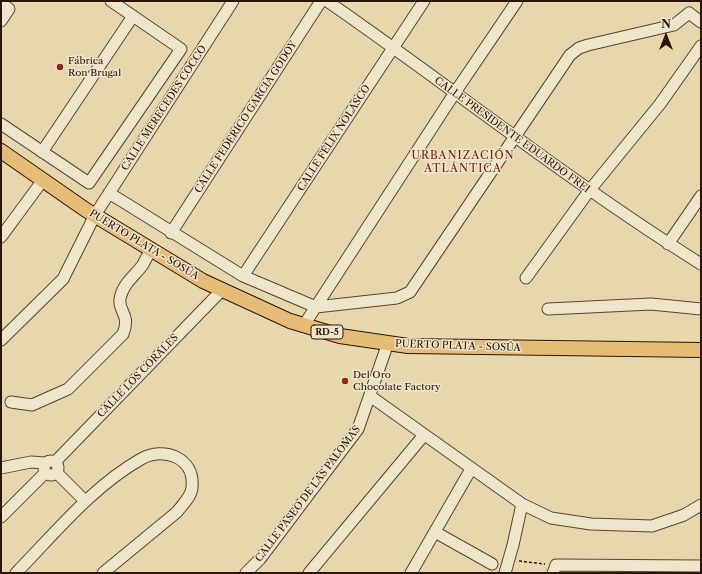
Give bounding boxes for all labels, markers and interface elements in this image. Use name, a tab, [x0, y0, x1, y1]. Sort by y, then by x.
north arrow	[646, 16, 686, 56]
text: N	[661, 17, 671, 31]
street label: CALLE FEDERICO GARCIA GODOY	[192, 39, 300, 195]
street label: CALLE MERECEDES COCCO	[119, 43, 209, 173]
place label: Fábrica Ron Brugal	[68, 55, 121, 78]
marker: Fábrica Ron Brugal	[55, 62, 65, 72]
street label: CALLE PRESIDENTE EDUARDO FREI	[432, 75, 592, 195]
street label: CALLE FÉLIX NOLASCO	[295, 83, 373, 193]
district label: URBANIZACIÓN ATLÁNTICA	[411, 149, 515, 175]
street label: PUERTO PLATA - SOSÚA	[87, 207, 201, 283]
road number: RD-5	[311, 325, 343, 339]
street label: CALLE LOS CORALES	[95, 332, 181, 420]
street label: PUERTO PLATA - SOSÚA	[395, 338, 521, 354]
place label: Del Oro Chocolate Factory	[353, 369, 441, 392]
marker: Del Oro Chocolate Factory	[340, 376, 350, 386]
street label: CALLE PASEO DE LAS PALOMAS	[253, 424, 363, 564]

